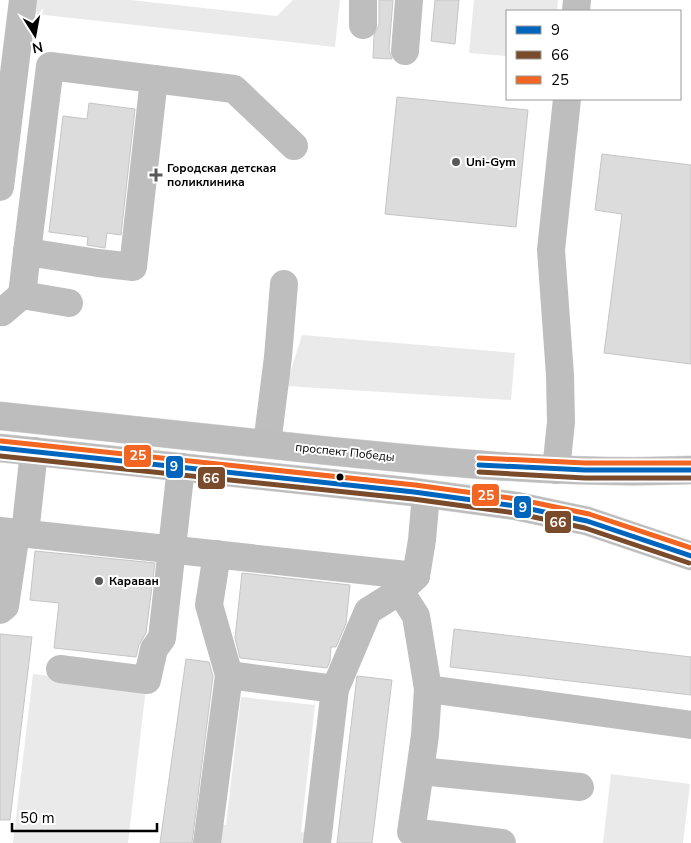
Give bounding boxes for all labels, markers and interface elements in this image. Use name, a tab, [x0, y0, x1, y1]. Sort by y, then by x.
north arrow	[10, 10, 60, 60]
legend	[506, 10, 681, 100]
text: 9	[551, 20, 560, 40]
text: N	[30, 37, 44, 58]
text: 66	[551, 45, 569, 65]
text: 25	[551, 70, 569, 90]
place label: Uni-Gym	[466, 154, 516, 170]
marker: Uni-Gym	[450, 156, 462, 168]
place label: Городская детская поликлиника	[167, 160, 276, 190]
marker: Городская детская поликлиника	[149, 168, 163, 182]
street label: проспект Победы	[295, 439, 395, 465]
line badge: 25	[123, 444, 152, 468]
text: 25	[130, 446, 146, 465]
line badge: 9	[165, 455, 184, 479]
text: 9	[170, 457, 178, 476]
line badge: 66	[197, 466, 226, 490]
text: 66	[203, 469, 219, 488]
unlabelled marker	[335, 472, 345, 482]
line badge: 25	[471, 483, 500, 507]
text: 25	[478, 486, 494, 505]
line badge: 9	[513, 495, 532, 519]
text: 9	[519, 498, 527, 517]
line badge: 66	[544, 510, 572, 534]
text: 66	[550, 513, 566, 532]
place label: Караван	[109, 573, 159, 589]
marker: Караван	[93, 575, 105, 587]
scale bar	[12, 800, 158, 832]
text: 50 m	[20, 808, 55, 828]

